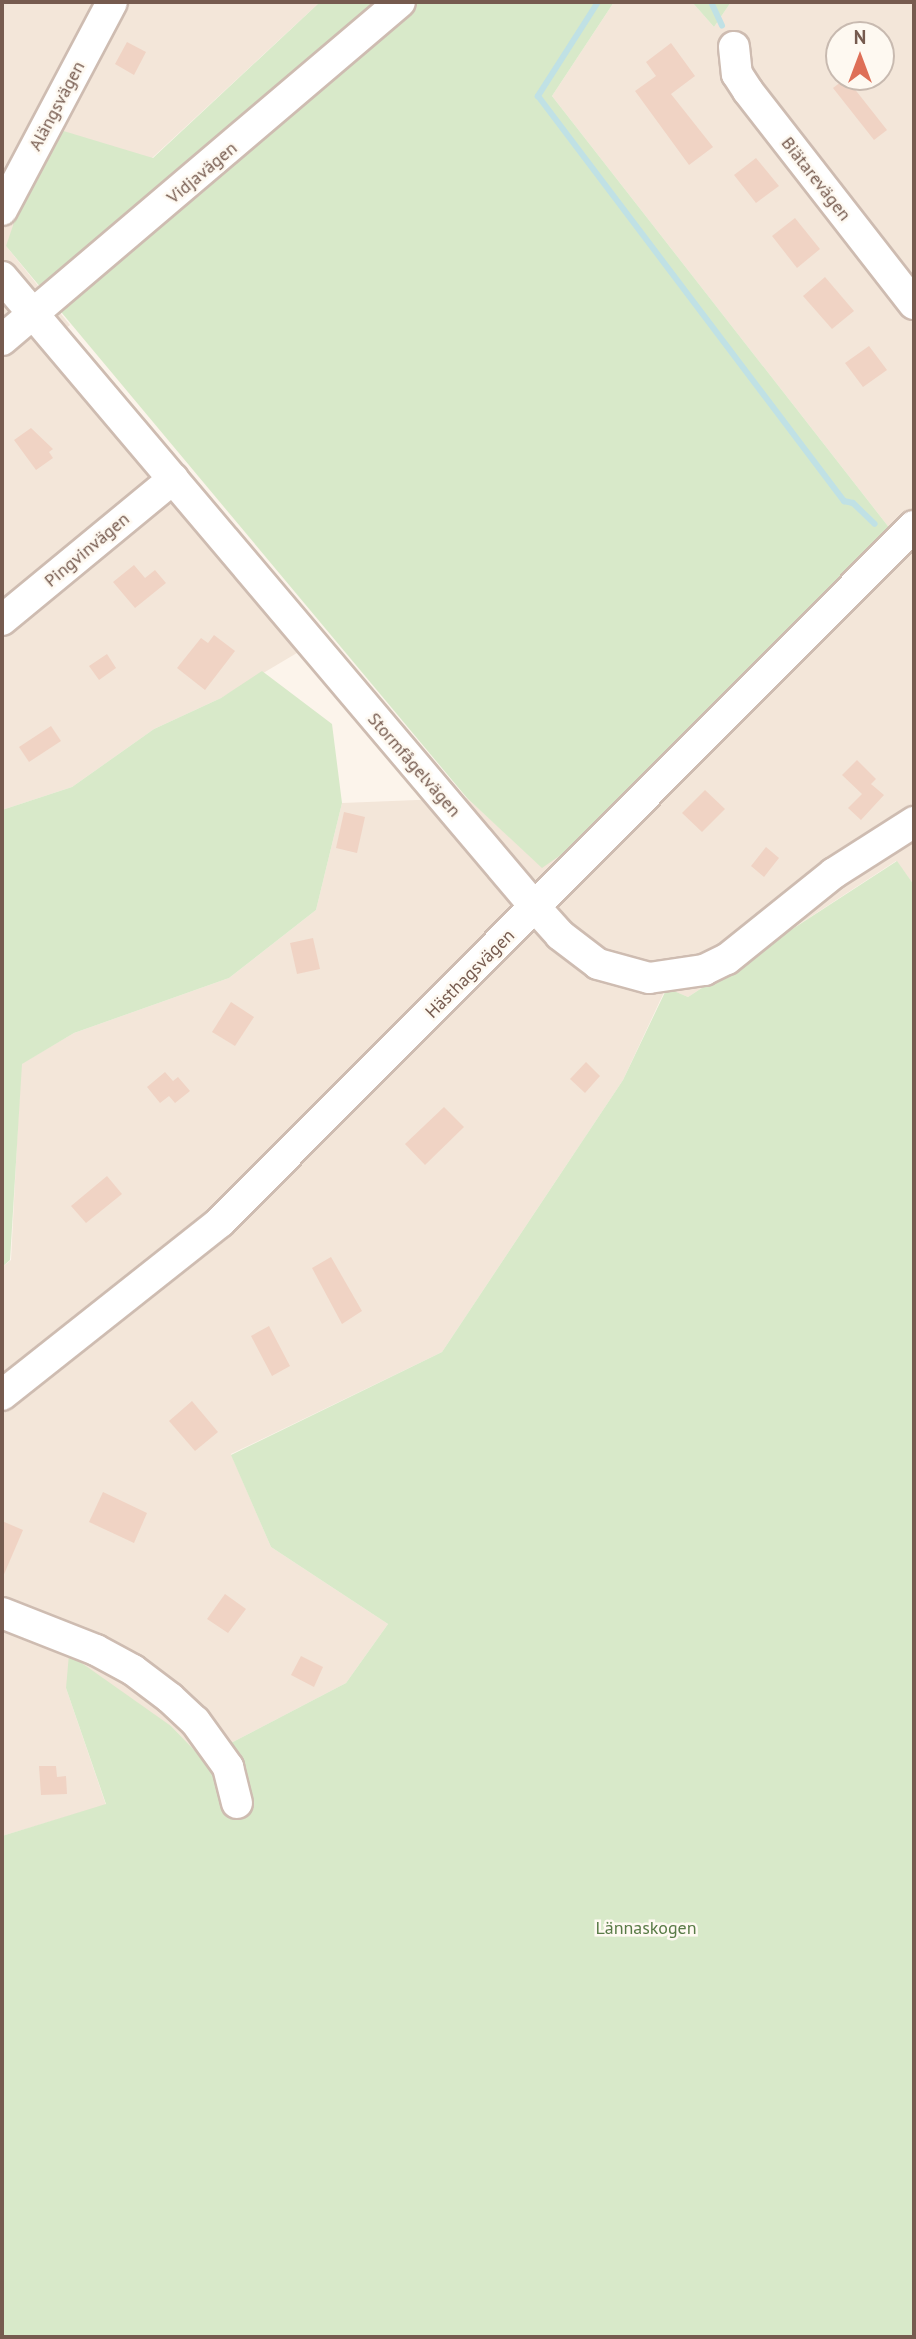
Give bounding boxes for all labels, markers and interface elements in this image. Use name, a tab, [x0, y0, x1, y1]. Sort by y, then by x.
north arrow	[825, 21, 895, 91]
text: N	[854, 25, 866, 49]
street label: Alängsvägen	[24, 58, 90, 154]
street label: Biätarevägen	[777, 133, 855, 225]
street label: Vidjavägen	[163, 137, 241, 209]
street label: Pingvinvägen	[40, 508, 134, 592]
street label: Stormfågelvägen	[363, 709, 465, 821]
street label: Hästhagsvägen	[421, 925, 519, 1023]
park label: Lännaskogen	[595, 1917, 697, 1939]

